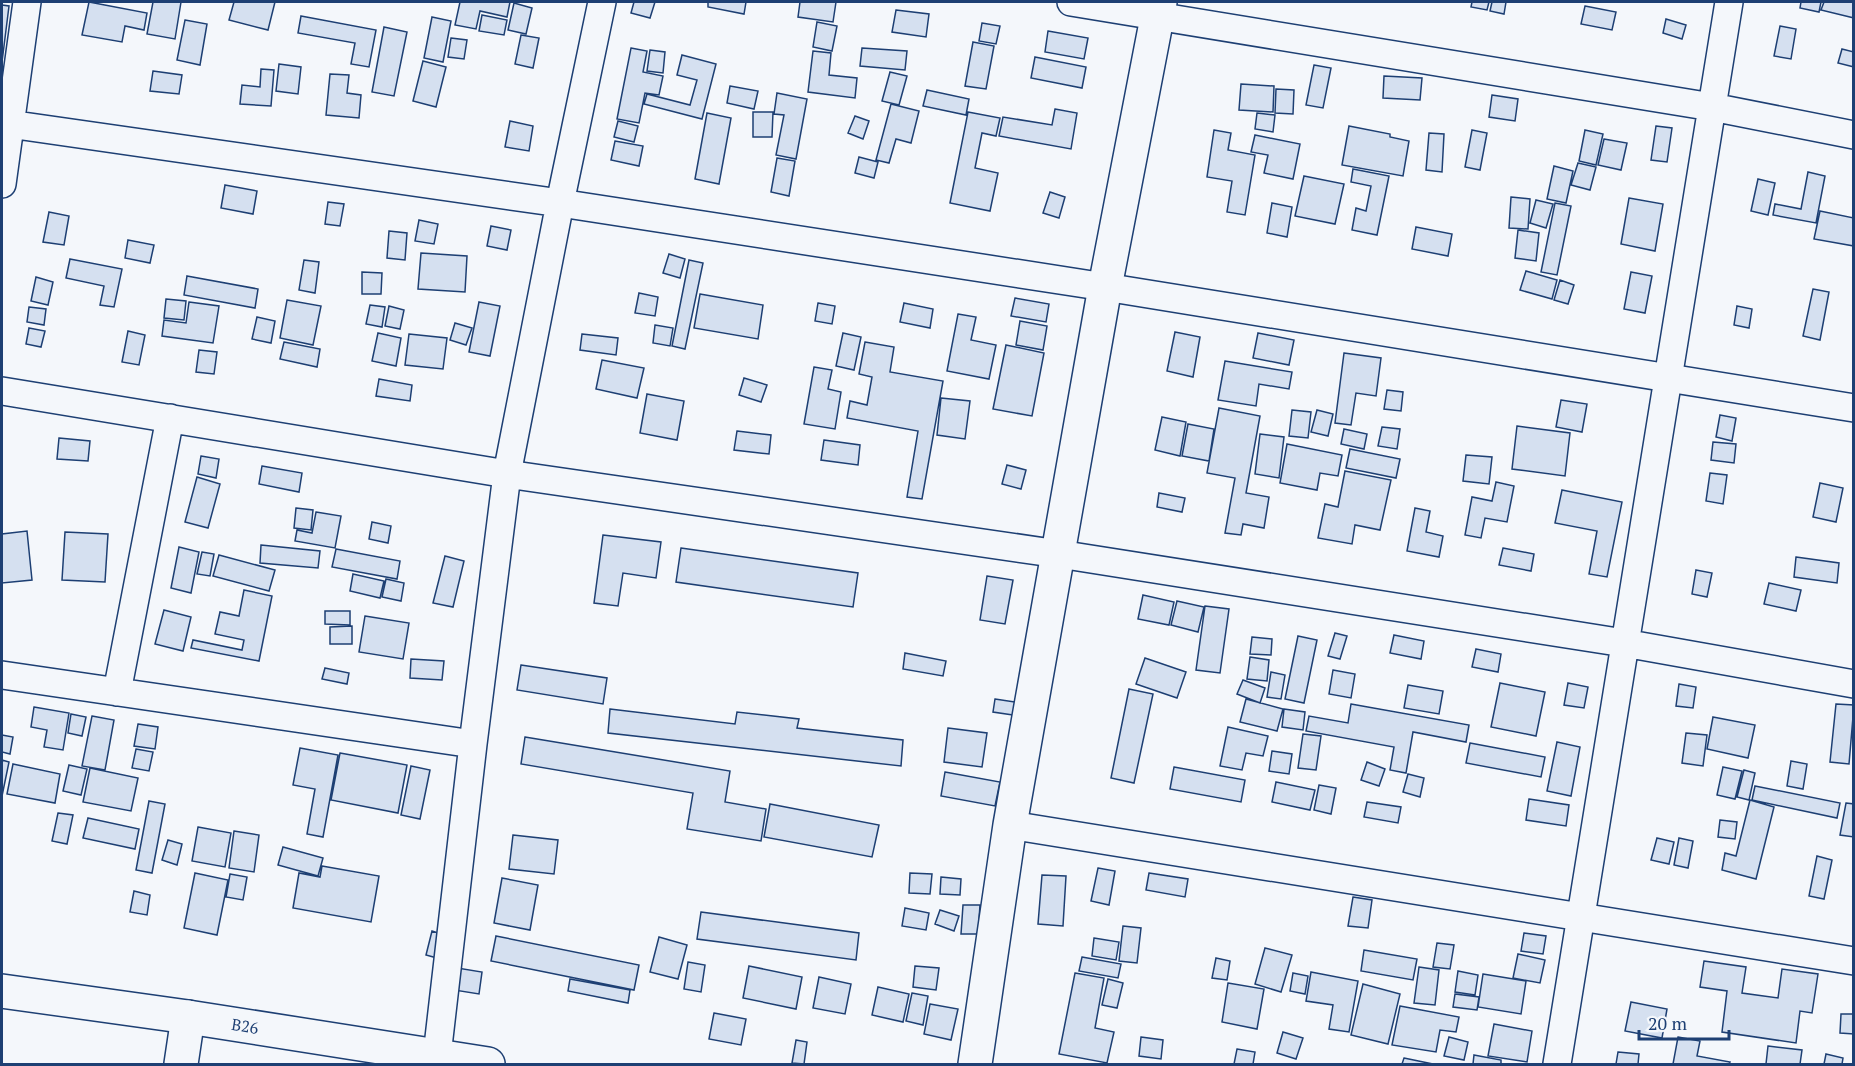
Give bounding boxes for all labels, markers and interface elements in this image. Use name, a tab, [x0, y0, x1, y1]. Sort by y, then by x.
scale bar	[1639, 1003, 1729, 1041]
text: 20 m	[1648, 1011, 1688, 1035]
street label: B26	[230, 1013, 260, 1039]

